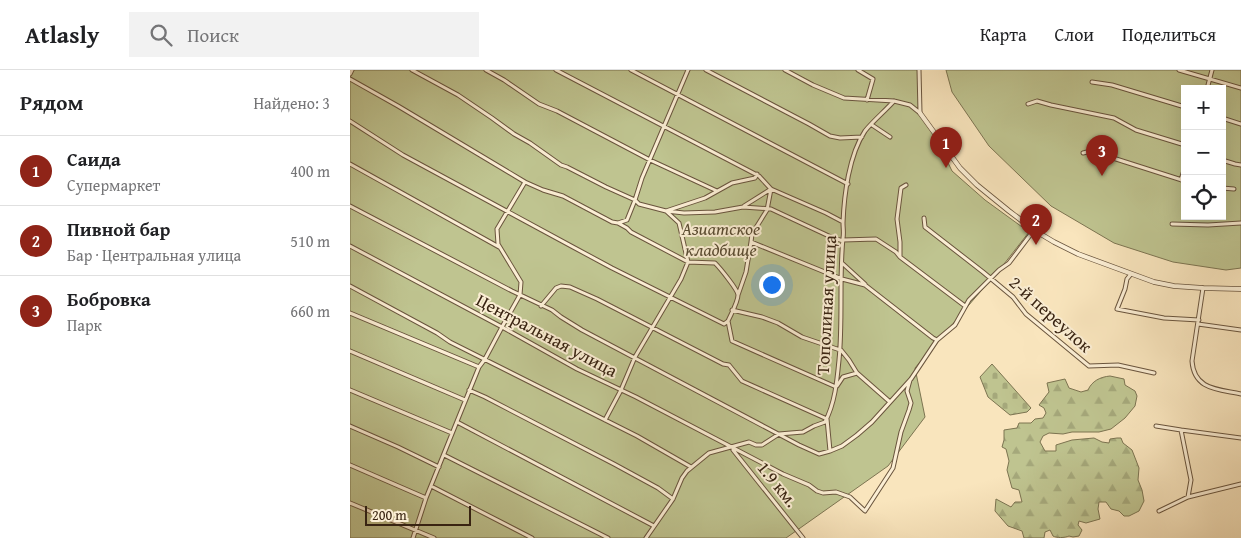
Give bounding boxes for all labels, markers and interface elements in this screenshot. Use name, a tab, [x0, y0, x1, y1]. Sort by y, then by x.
search box	[129, 12, 479, 57]
text: Atlasly	[25, 17, 99, 52]
icon: search	[147, 21, 175, 49]
text: Поиск	[187, 21, 239, 49]
text: Карта	[980, 21, 1027, 48]
text: Слои	[1055, 21, 1094, 48]
text: Поделиться	[1122, 21, 1216, 48]
map controls	[1181, 85, 1226, 220]
button: +	[1181, 85, 1226, 130]
text: Рядом	[20, 87, 83, 118]
text: Найдено: 3	[253, 91, 330, 115]
pin: 1	[930, 127, 962, 168]
button: −	[1181, 130, 1226, 175]
pin: 3	[1086, 135, 1118, 176]
text: Саида	[67, 145, 121, 173]
text: 1	[32, 159, 40, 183]
text: 400 m	[290, 159, 330, 183]
text: Супермаркет	[67, 173, 160, 197]
button: locate	[1181, 175, 1226, 220]
pin: 2	[1020, 204, 1052, 245]
text: Пивной бар	[67, 215, 170, 243]
park label: Азиатское кладбище	[681, 215, 760, 263]
text: 2	[32, 229, 40, 253]
text: 510 m	[290, 229, 330, 253]
street label: Тополиная улица	[809, 234, 843, 376]
text: Бар · Центральная улица	[67, 243, 241, 267]
street label: 2-й переулок	[1003, 269, 1099, 359]
your location	[759, 272, 785, 298]
text: Бобровка	[67, 285, 151, 313]
street label: Центральная улица	[472, 286, 623, 384]
text: 3	[32, 299, 40, 323]
text: 660 m	[290, 299, 330, 323]
text: Парк	[67, 313, 102, 337]
street label: 1.9 км.	[751, 455, 805, 513]
scale bar	[365, 503, 471, 526]
text: 200 m	[372, 505, 407, 525]

